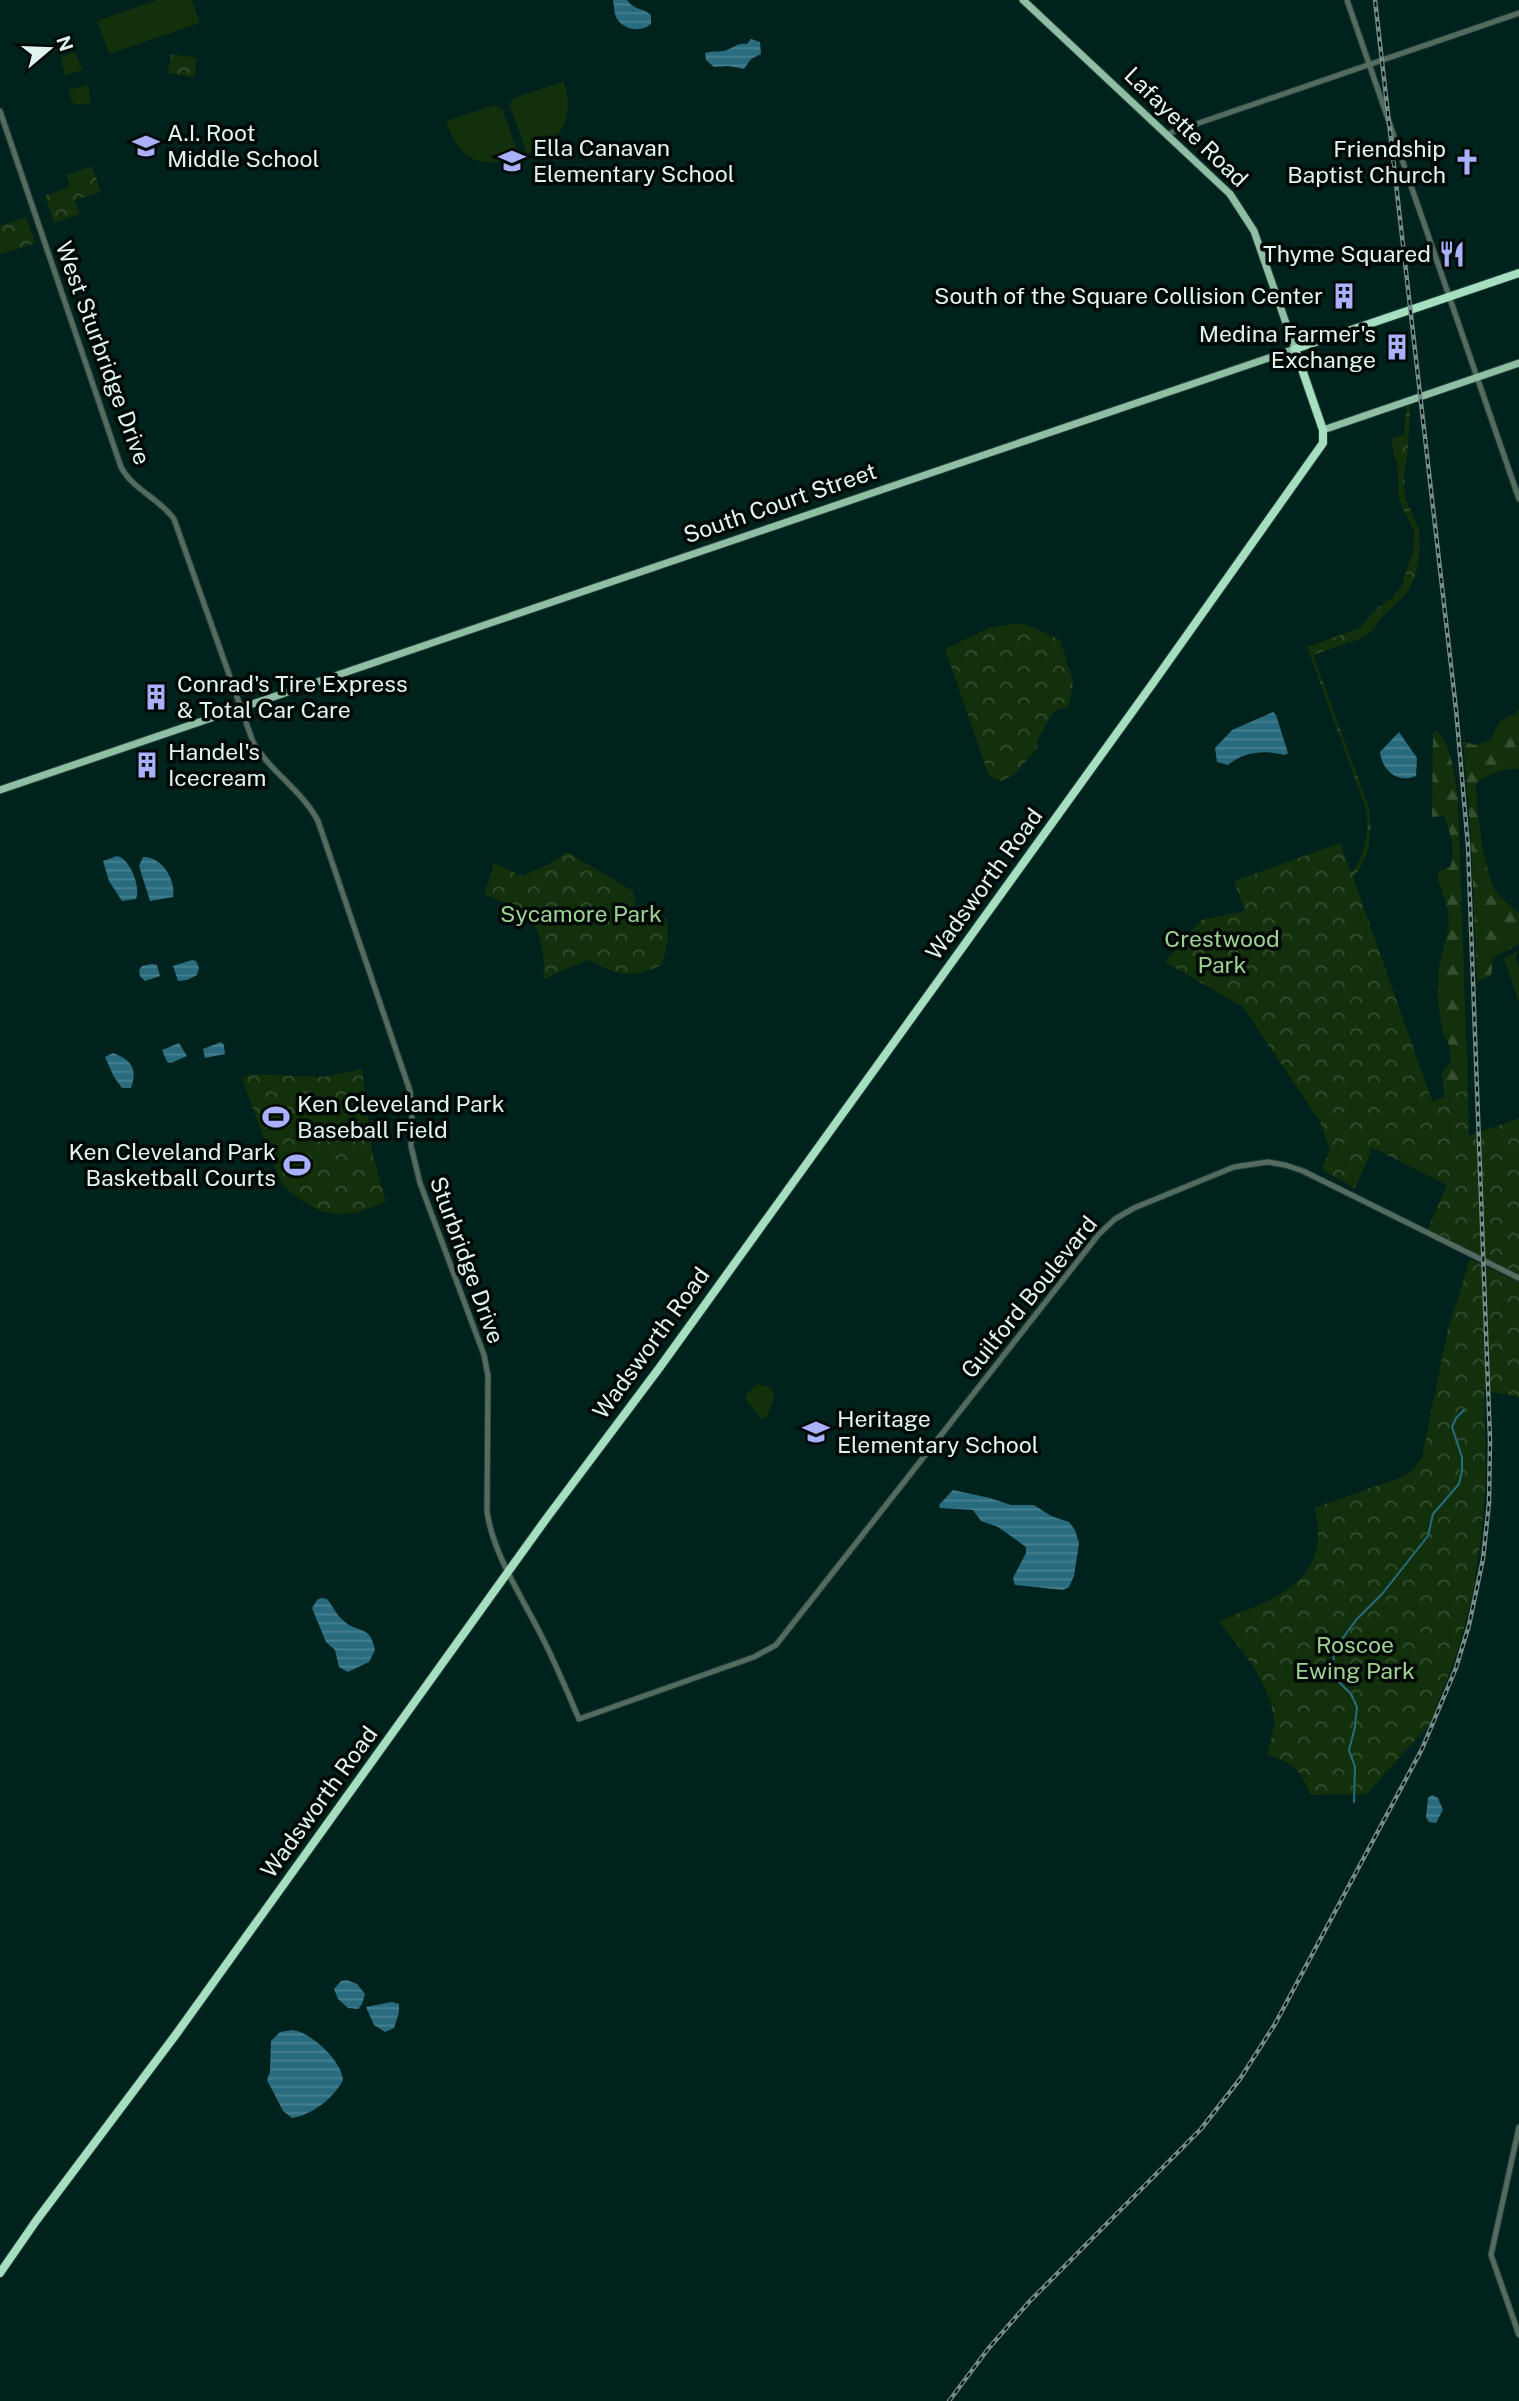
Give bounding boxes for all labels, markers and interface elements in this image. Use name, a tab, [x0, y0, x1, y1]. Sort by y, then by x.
north arrow	[14, 14, 84, 84]
text: N	[52, 33, 78, 54]
street label: Lafayette Road	[1119, 61, 1254, 192]
place label: A.I. Root Middle School	[167, 119, 320, 172]
school or university icon: A.I. Root Middle School	[131, 131, 161, 161]
place label: Ella Canavan Elementary School	[533, 134, 735, 187]
place label: Friendship Baptist Church	[1287, 135, 1446, 188]
school or university icon: Ella Canavan Elementary School	[497, 146, 527, 176]
church icon: Friendship Baptist Church	[1452, 147, 1482, 177]
street label: West Sturbridge Drive	[51, 238, 156, 468]
restaurant icon: Thyme Squared	[1437, 239, 1467, 269]
place label: Thyme Squared	[1263, 240, 1431, 267]
building icon: South of the Square Collision Center	[1329, 281, 1359, 311]
place label: South of the Square Collision Center	[934, 282, 1323, 309]
place label: Medina Farmer's Exchange	[1199, 320, 1376, 373]
building icon: Medina Farmer's Exchange	[1382, 332, 1412, 362]
street label: South Court Street	[680, 457, 880, 548]
place label: Conrad's Tire Express & Total Car Care	[177, 670, 408, 723]
building icon: Conrad's Tire Express & Total Car Care	[141, 682, 171, 712]
place label: Handel's Icecream	[168, 738, 266, 791]
building icon: Handel's Icecream	[132, 750, 162, 780]
street label: Wadsworth Road	[920, 803, 1048, 965]
park label: Sycamore Park	[500, 900, 662, 927]
park label: Crestwood Park	[1164, 925, 1280, 978]
place label: Ken Cleveland Park Baseball Field	[297, 1090, 505, 1143]
sports icon: Ken Cleveland Park Baseball Field	[261, 1102, 291, 1132]
place label: Ken Cleveland Park Basketball Courts	[68, 1138, 276, 1191]
sports icon: Ken Cleveland Park Basketball Courts	[282, 1150, 312, 1180]
street label: Sturbridge Drive	[425, 1173, 510, 1347]
street label: Guilford Boulevard	[955, 1210, 1102, 1383]
street label: Wadsworth Road	[587, 1262, 715, 1424]
place label: Heritage Elementary School	[837, 1405, 1039, 1458]
school or university icon: Heritage Elementary School	[801, 1417, 831, 1447]
park label: Roscoe Ewing Park	[1295, 1631, 1415, 1684]
street label: Wadsworth Road	[255, 1721, 383, 1883]

